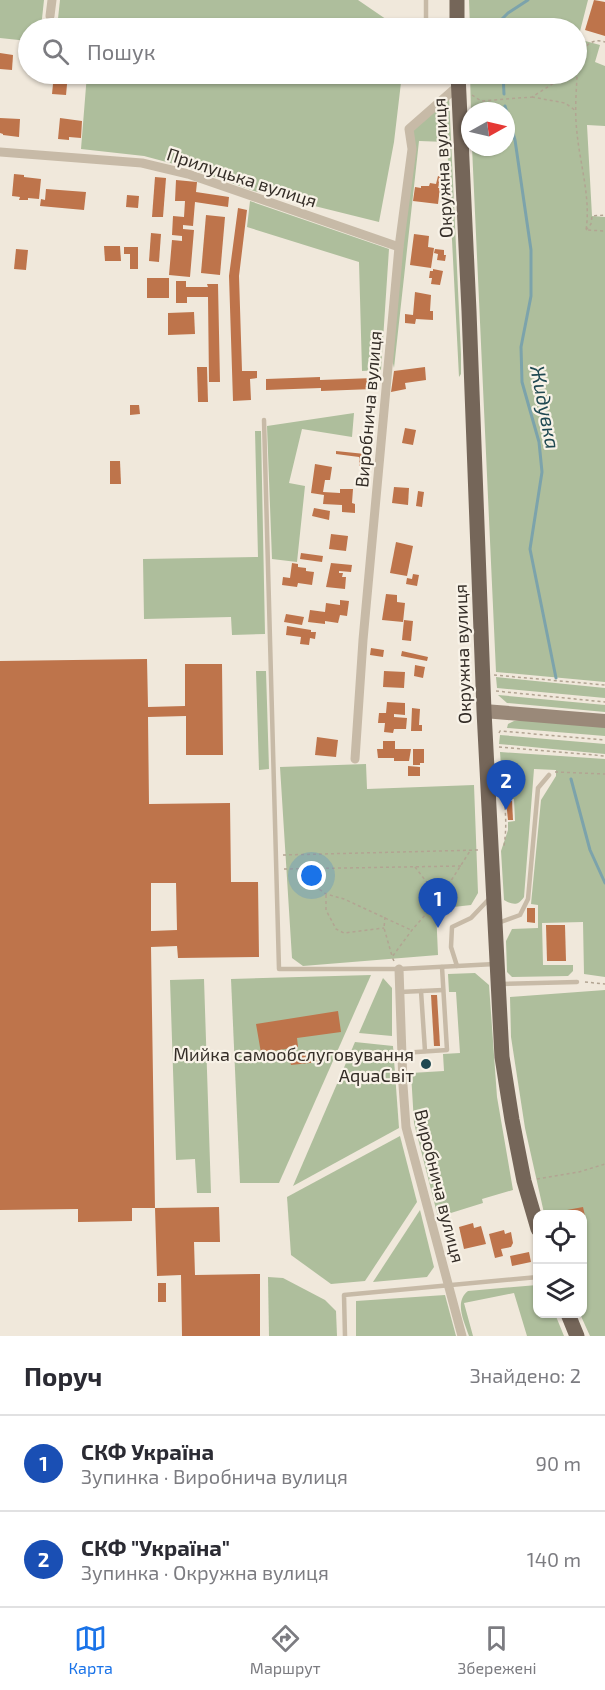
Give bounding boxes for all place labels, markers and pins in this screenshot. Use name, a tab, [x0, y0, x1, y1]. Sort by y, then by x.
pin: 2	[486, 760, 526, 810]
pin: 1	[418, 878, 458, 928]
place label: Мийка самообслуговування AquaСвіт	[173, 1043, 414, 1086]
marker: Мийка самообслуговування AquaСвіт	[419, 1057, 433, 1071]

